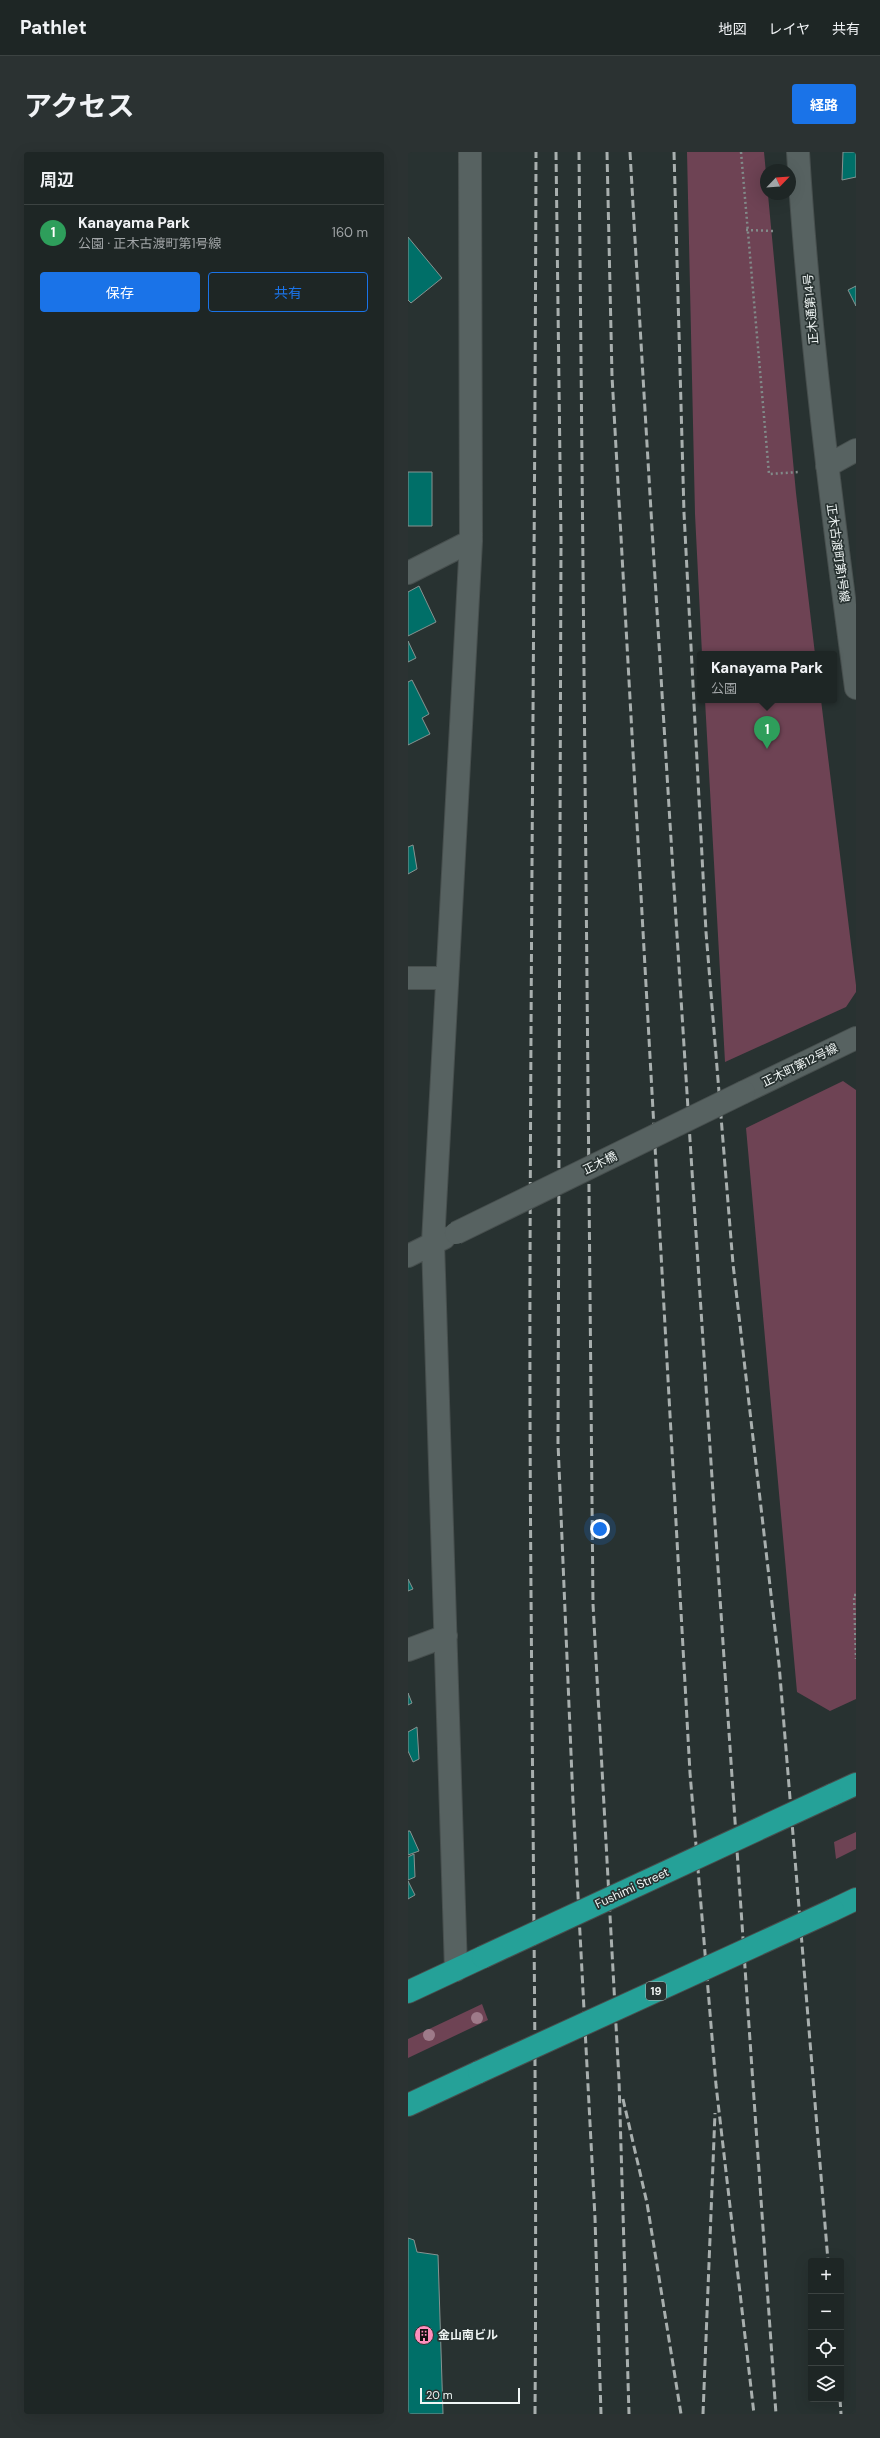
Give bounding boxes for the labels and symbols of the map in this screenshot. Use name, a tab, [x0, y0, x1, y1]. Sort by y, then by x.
north arrow	[760, 164, 796, 200]
street label: 正木通第14号	[800, 273, 822, 345]
street label: 正木古渡町第1号線	[823, 502, 853, 604]
pin: 1	[754, 716, 780, 749]
street label: 正木町第12号線	[759, 1040, 841, 1090]
street label: 正木橋	[580, 1148, 620, 1178]
your location	[590, 1519, 610, 1539]
street label: Fushimi Street	[592, 1864, 672, 1912]
road number: 19	[646, 1982, 666, 2000]
building icon: 金山南ビル	[413, 2324, 435, 2346]
place label: 金山南ビル	[438, 2327, 498, 2343]
scale bar	[420, 2386, 520, 2405]

